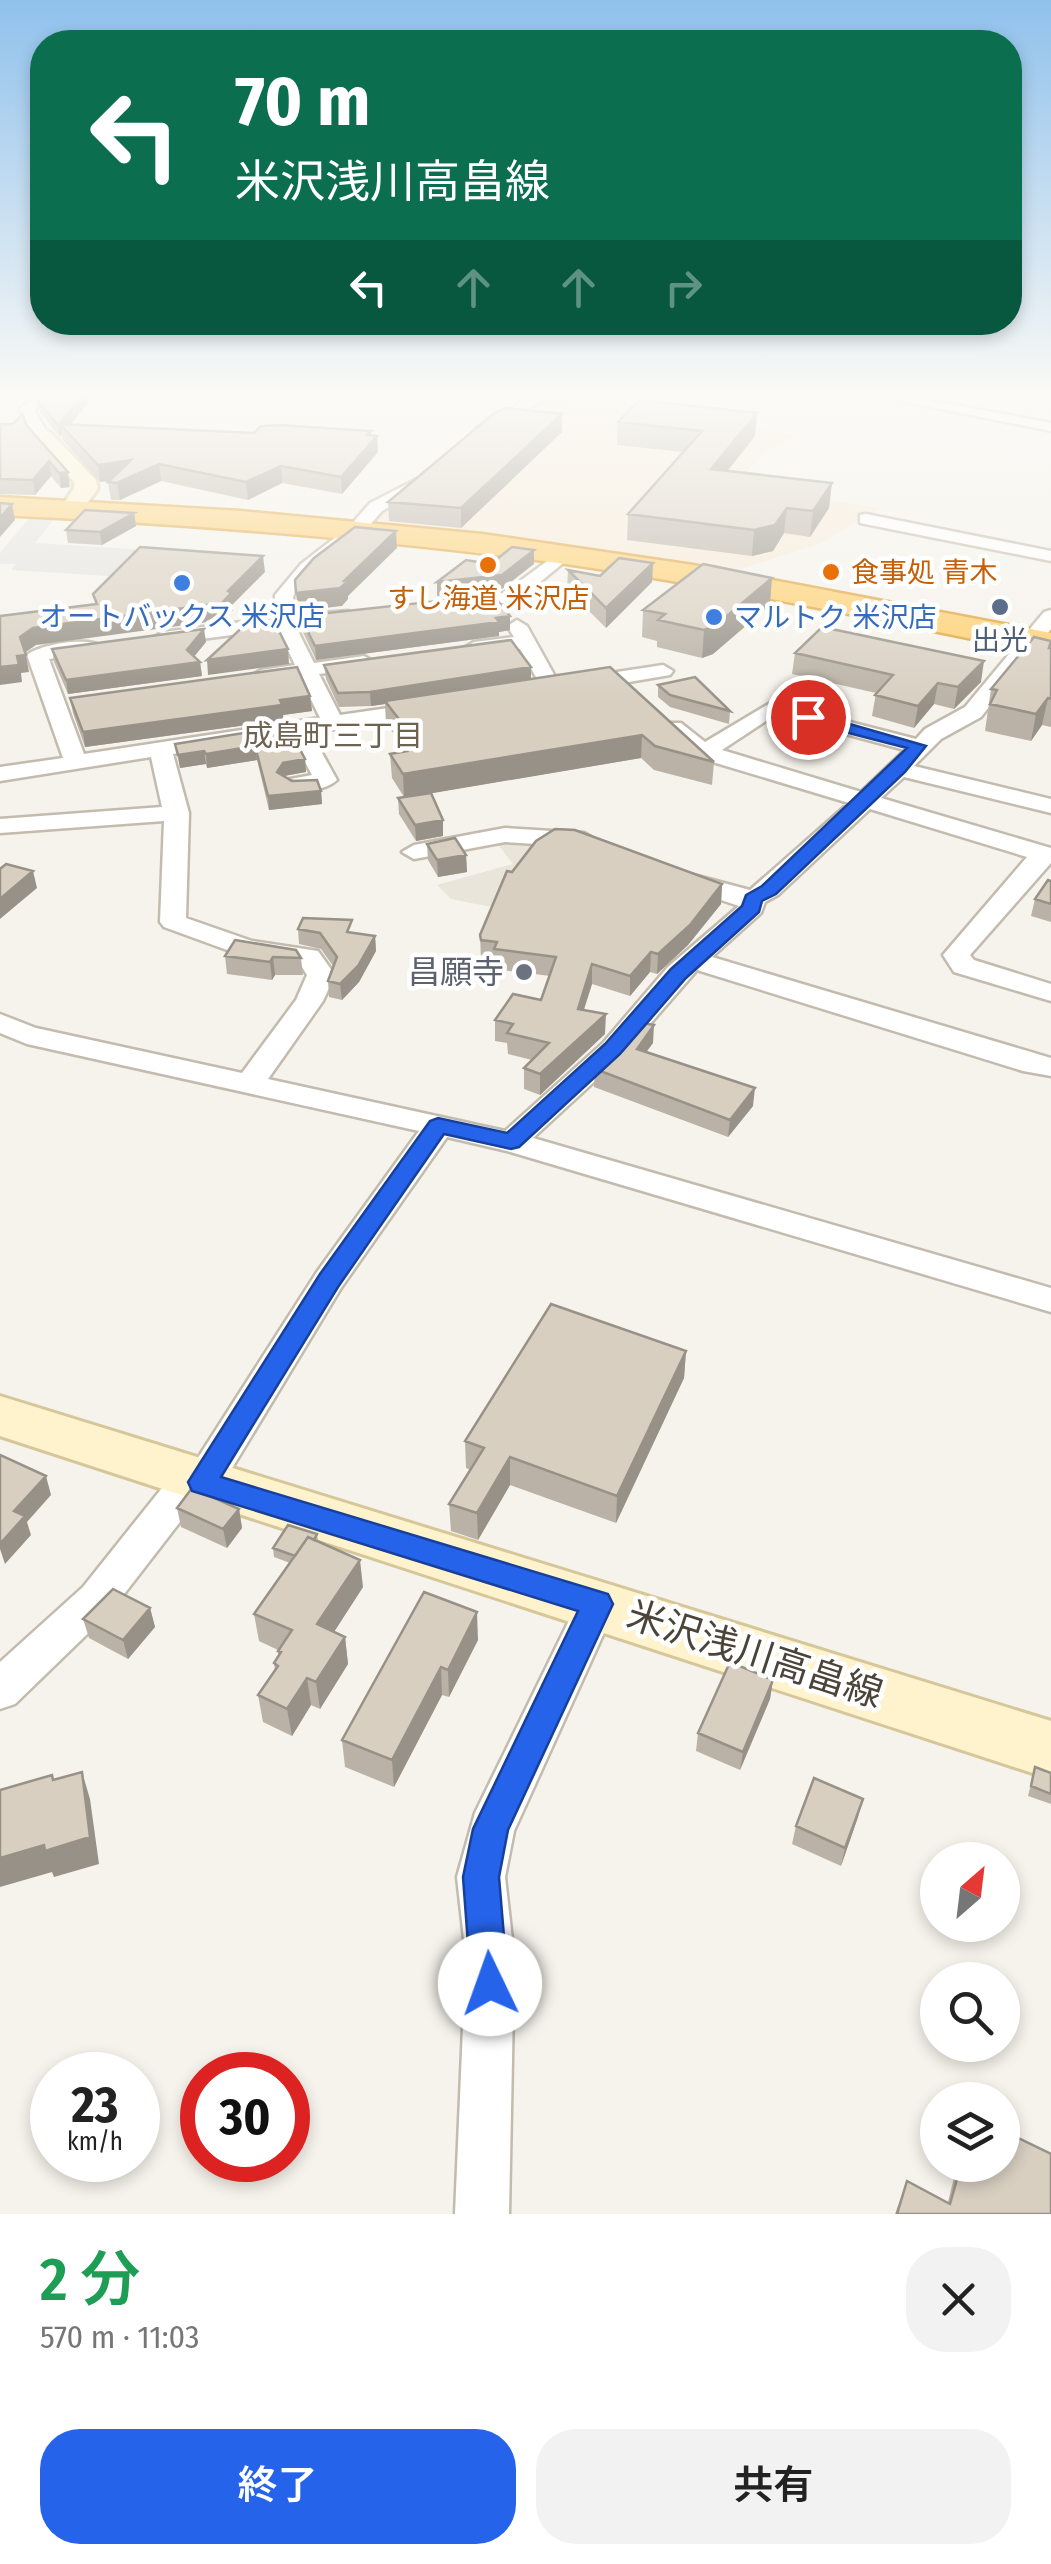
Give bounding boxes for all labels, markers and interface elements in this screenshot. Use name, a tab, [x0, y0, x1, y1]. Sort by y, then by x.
text: 70 m	[235, 60, 370, 144]
icon: left	[70, 70, 200, 200]
text: 米沢浅川高畠線	[235, 155, 550, 209]
icon: left	[341, 260, 396, 315]
icon: ahead	[446, 260, 501, 315]
icon: ahead	[551, 260, 606, 315]
icon: right	[656, 260, 711, 315]
marker: すし海道 米沢店	[477, 554, 499, 576]
place label: 食事処 青木	[851, 556, 998, 589]
marker: 食事処 青木	[820, 561, 842, 583]
marker: オートバックス 米沢店	[171, 572, 193, 594]
place label: すし海道 米沢店	[387, 582, 589, 615]
marker: 出光	[989, 596, 1011, 618]
place label: オートバックス 米沢店	[39, 600, 325, 633]
place label: マルトク 米沢店	[734, 601, 937, 634]
marker: マルトク 米沢店	[703, 606, 725, 628]
place label: 出光	[972, 624, 1028, 657]
pin	[766, 675, 851, 760]
icon: arrive	[781, 690, 836, 745]
district label: 成島町三丁目	[243, 718, 423, 754]
place label: 昌願寺	[408, 953, 504, 991]
marker: 昌願寺	[513, 961, 535, 983]
street label: 米沢浅川高畠線	[621, 1591, 889, 1717]
north arrow	[920, 1842, 1020, 1942]
map controls	[920, 1842, 1020, 2182]
position arrow	[438, 1932, 542, 2036]
button: search	[920, 1962, 1020, 2062]
speed limit sign: 30	[180, 2052, 310, 2182]
text: 23	[72, 2075, 118, 2135]
button: layers	[920, 2082, 1020, 2182]
text: km/h	[67, 2127, 123, 2157]
text: 2 分	[40, 2244, 140, 2316]
button: close	[906, 2247, 1011, 2352]
text: 570 m · 11:03	[40, 2318, 199, 2356]
button: 終了	[40, 2429, 516, 2544]
button: 共有	[536, 2429, 1011, 2544]

